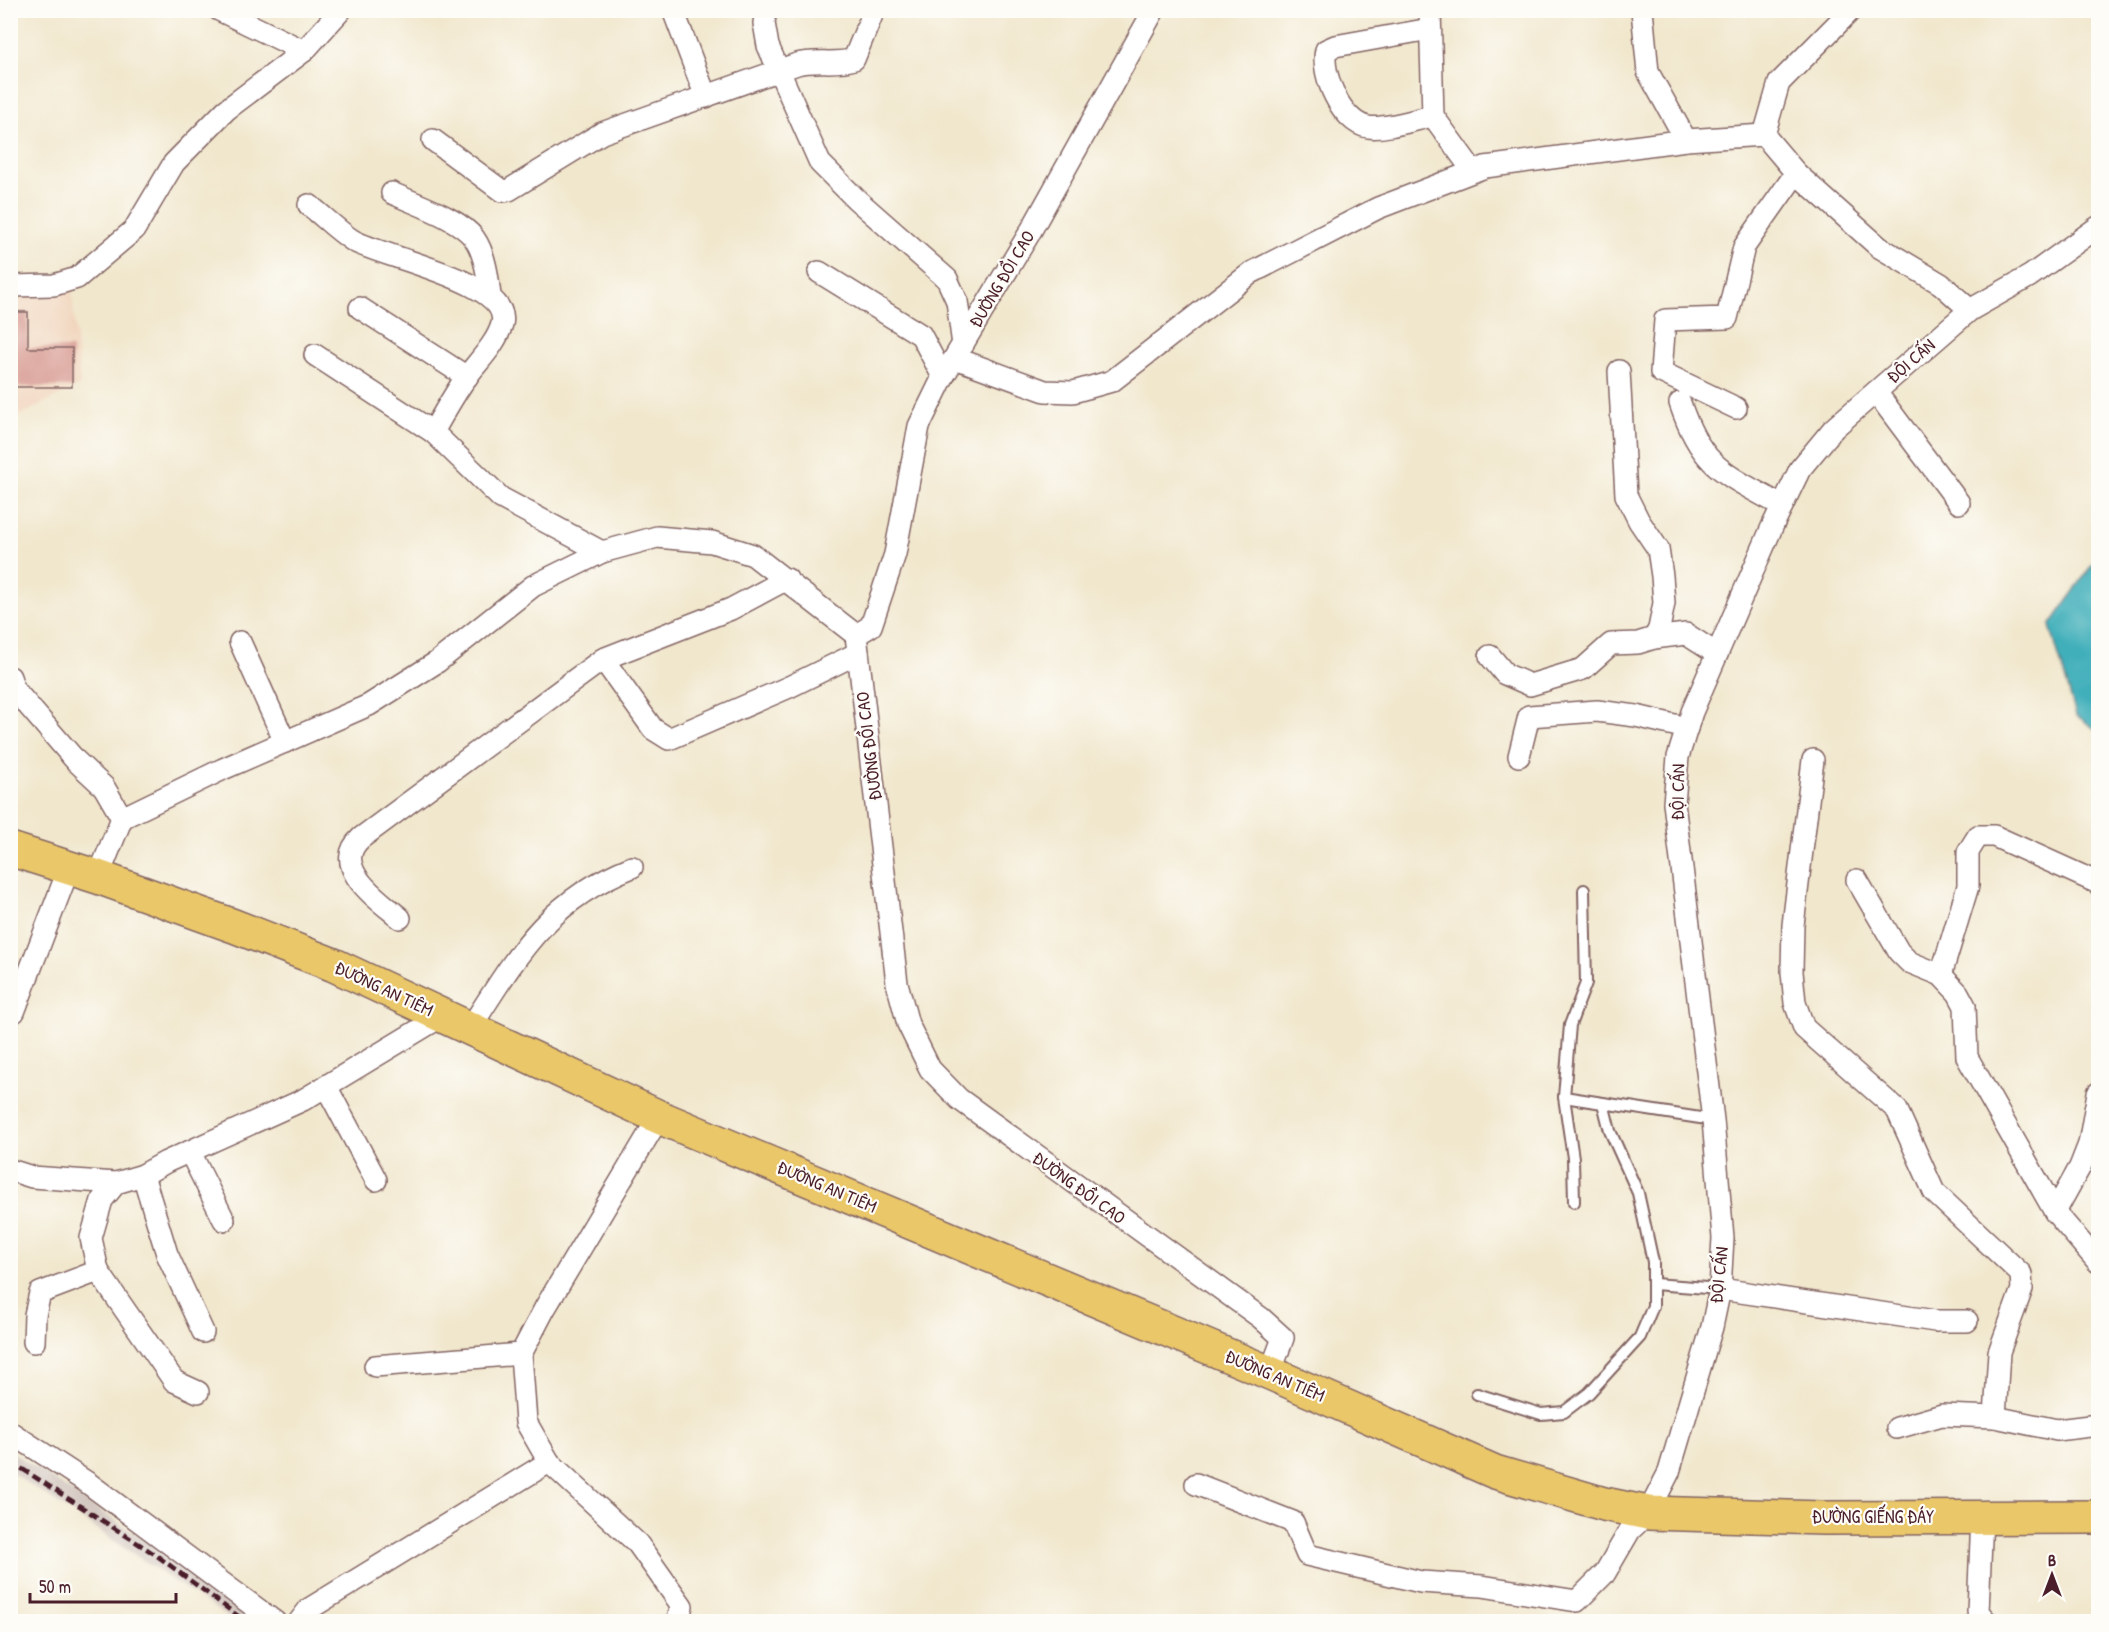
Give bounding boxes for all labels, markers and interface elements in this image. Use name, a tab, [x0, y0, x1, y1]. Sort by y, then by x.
street label: ĐƯỜNG ĐỒI CAO	[963, 226, 1040, 332]
street label: ĐỘI CẤN	[1881, 333, 1940, 389]
street label: ĐƯỜNG ĐỒI CAO	[849, 690, 888, 802]
street label: ĐỘI CẤN	[1665, 764, 1690, 820]
street label: ĐƯỜNG AN TIÊM	[331, 955, 438, 1022]
street label: ĐƯỜNG ĐỒI CAO	[1028, 1145, 1131, 1230]
street label: ĐƯỜNG AN TIÊM	[774, 1154, 881, 1219]
street label: ĐỘI CẤN	[1703, 1246, 1734, 1304]
street label: ĐƯỜNG AN TIÊM	[1222, 1343, 1329, 1408]
street label: ĐƯỜNG GIẾNG ĐÁY	[1812, 1504, 1934, 1529]
north arrow	[2022, 1545, 2082, 1605]
text: B	[2048, 1549, 2056, 1571]
scale bar	[30, 1566, 176, 1604]
text: 50 m	[39, 1574, 71, 1599]

